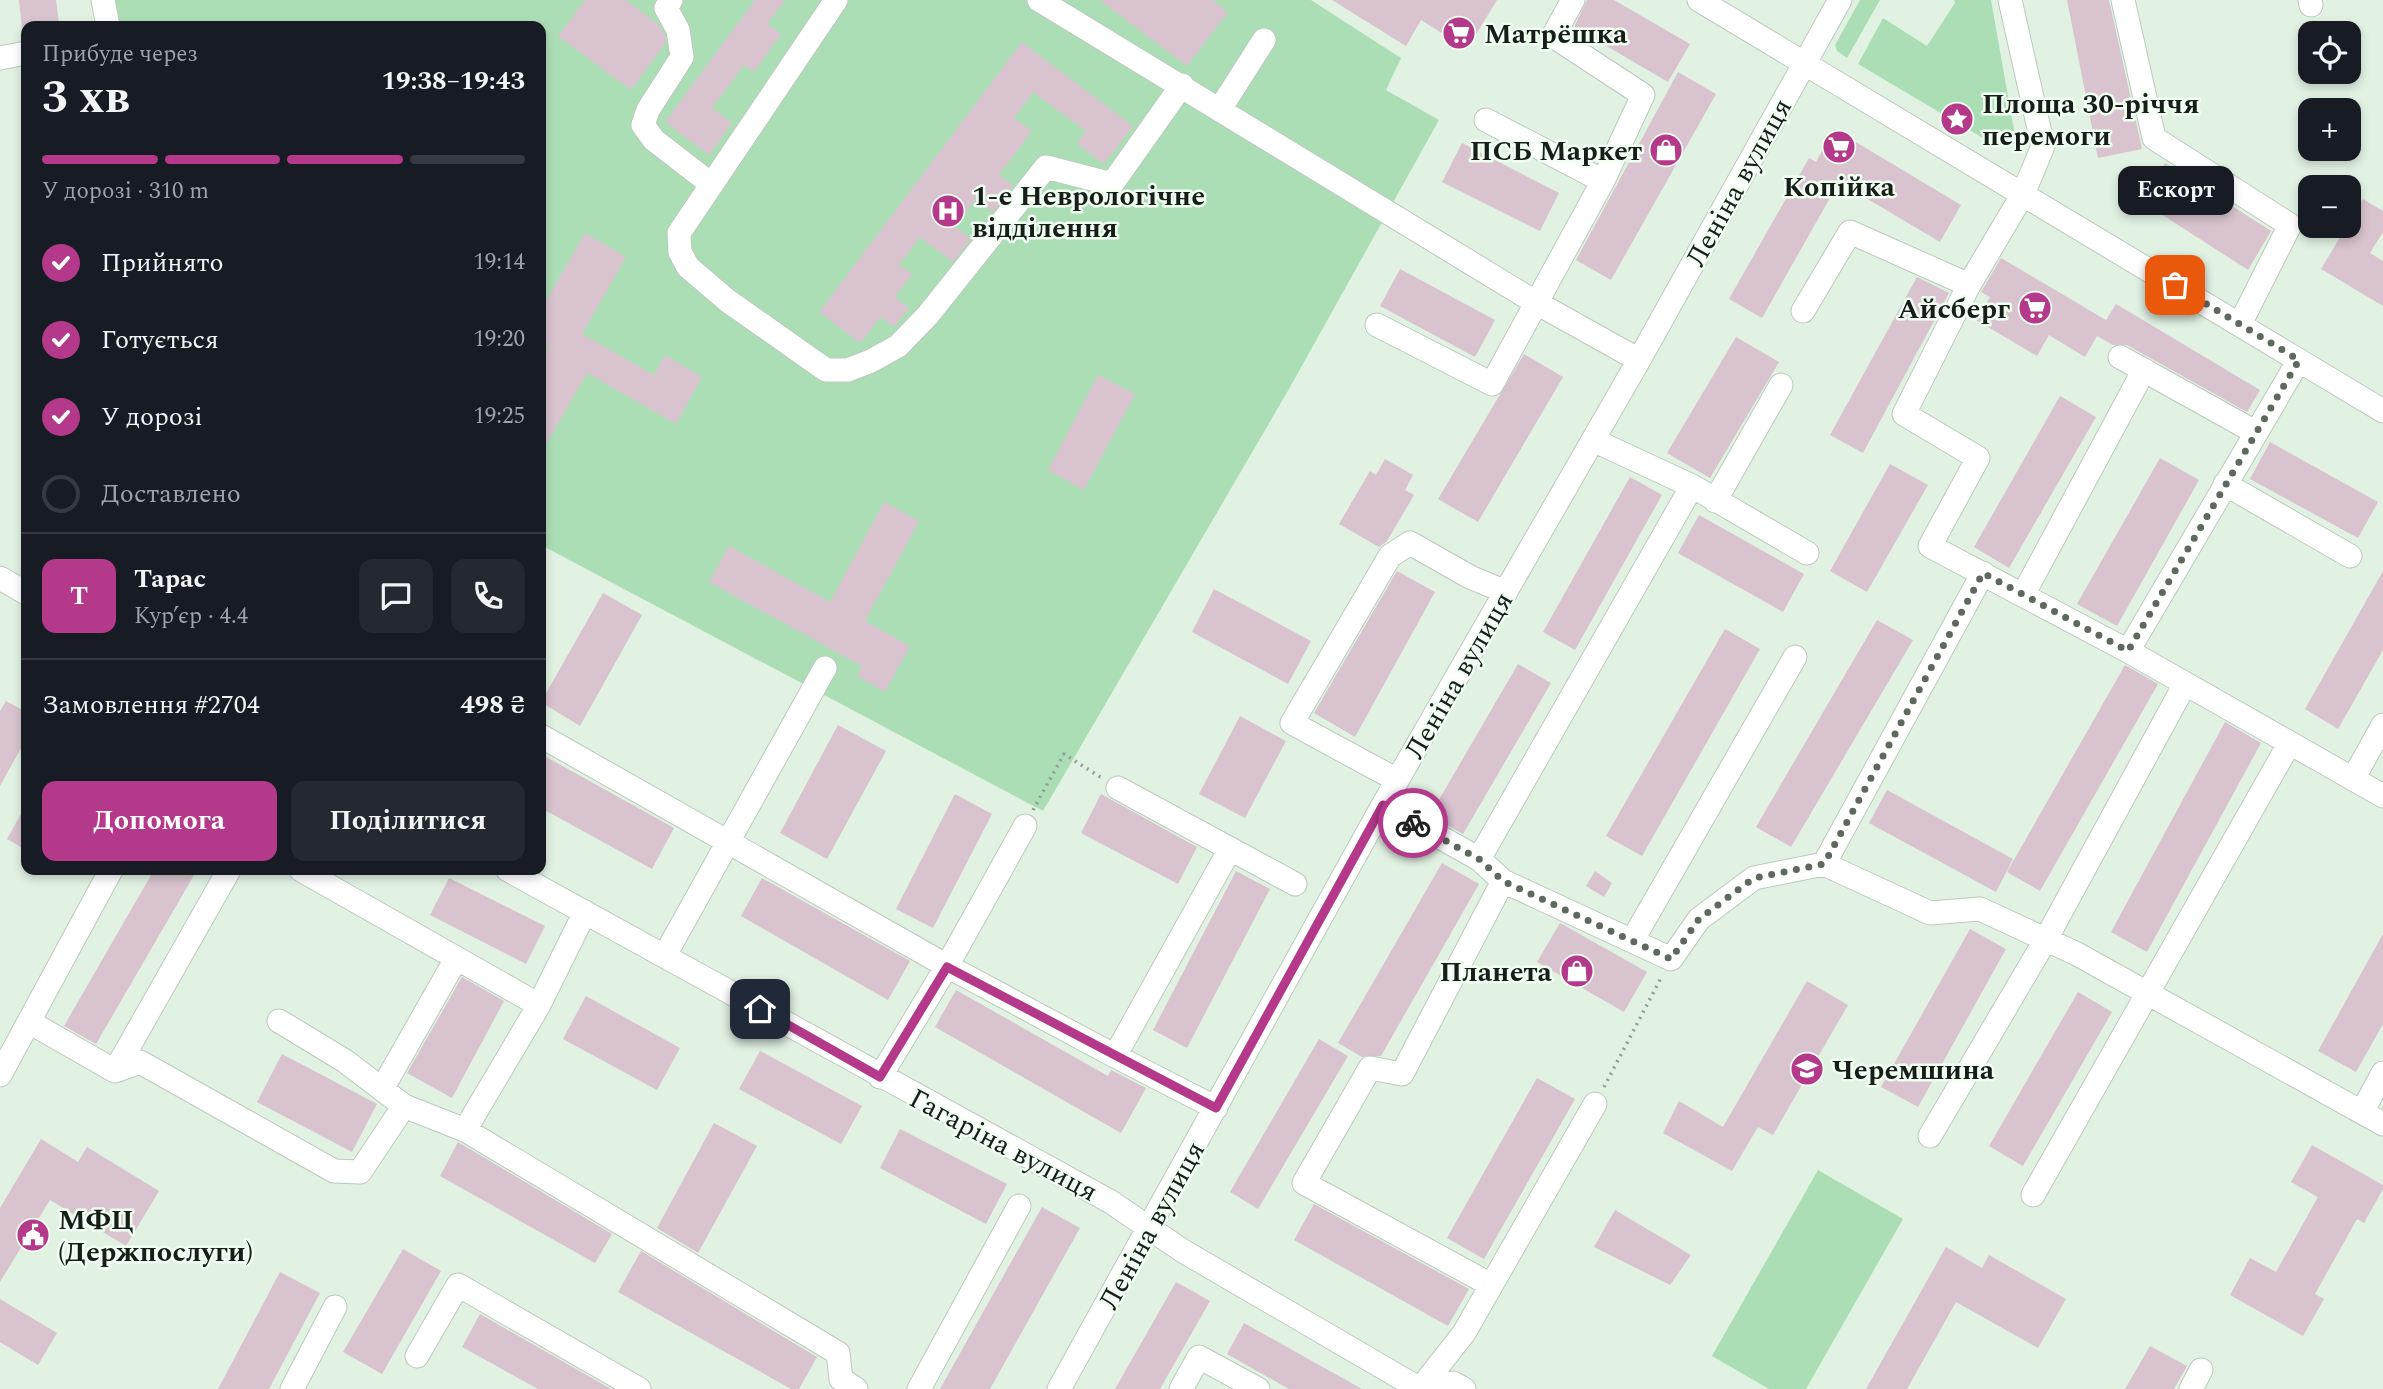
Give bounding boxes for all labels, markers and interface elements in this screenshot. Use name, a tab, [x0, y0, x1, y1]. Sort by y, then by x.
place label: Матрёшка	[1484, 13, 1628, 56]
supermarket icon: Матрёшка	[1440, 14, 1478, 52]
map controls	[2298, 21, 2361, 238]
button: locate	[2298, 21, 2361, 84]
text: Прибуде через	[42, 37, 198, 72]
text: 19:38–19:43	[381, 61, 525, 101]
text: 3 хв	[42, 63, 130, 133]
place label: Площа 30-річчя перемоги	[1982, 83, 2199, 158]
street label: Леніна вулиця	[1675, 90, 1804, 275]
button: +	[2298, 98, 2361, 161]
place icon: Площа 30-річчя перемоги	[1938, 100, 1976, 138]
supermarket icon: Копійка	[1820, 128, 1858, 166]
place label: ПСБ Маркет	[1470, 130, 1642, 173]
shop icon: ПСБ Маркет	[1647, 131, 1685, 169]
place label: Копійка	[1783, 166, 1896, 209]
callout: Ескорт	[2117, 166, 2233, 215]
text: Ескорт	[2137, 173, 2215, 208]
text: У дорозі · 310 m	[42, 174, 209, 209]
place label: 1-е Неврологічне відділення	[972, 175, 1205, 250]
button: −	[2298, 175, 2361, 238]
hospital icon: 1-е Неврологічне відділення	[929, 192, 967, 230]
text: Прийнято	[101, 243, 223, 283]
icon: check	[42, 244, 80, 282]
text: 19:14	[473, 245, 525, 280]
pin	[2145, 255, 2205, 315]
icon: bag	[2156, 266, 2194, 304]
place label: Айсберг	[1898, 288, 2010, 331]
supermarket icon: Айсберг	[2016, 289, 2054, 327]
text: Готується	[101, 320, 219, 360]
icon: check	[42, 321, 80, 359]
text: 19:20	[473, 322, 525, 357]
text: У дорозі	[101, 397, 203, 437]
icon: check	[42, 398, 80, 436]
text: 19:25	[473, 399, 525, 434]
text: Доставлено	[101, 474, 241, 514]
text: Тарас	[134, 559, 206, 599]
button: chat	[359, 559, 433, 633]
button: phone	[451, 559, 525, 633]
text: Т	[70, 576, 88, 616]
street label: Леніна вулиця	[1394, 584, 1525, 768]
text: Кур’єр · 4.4	[134, 599, 248, 634]
text: Замовлення #2704	[42, 685, 260, 725]
text: 498 ₴	[460, 685, 525, 725]
button: Допомога	[42, 781, 277, 861]
button: Поділитися	[291, 781, 525, 861]
courier	[1378, 788, 1448, 858]
icon: bike	[1394, 804, 1432, 842]
place label: Планета	[1439, 951, 1553, 994]
shop icon: Планета	[1558, 952, 1596, 990]
pin	[730, 979, 790, 1039]
icon: home	[741, 990, 779, 1028]
place label: Черемшина	[1832, 1049, 1995, 1092]
school or university icon: Черемшина	[1788, 1050, 1826, 1088]
street label: Гагаріна вулиця	[901, 1077, 1105, 1213]
street label: Леніна вулиця	[1088, 1133, 1217, 1318]
place label: МФЦ (Держпослуги)	[58, 1199, 253, 1274]
public building icon: МФЦ (Держпослуги)	[14, 1216, 52, 1254]

